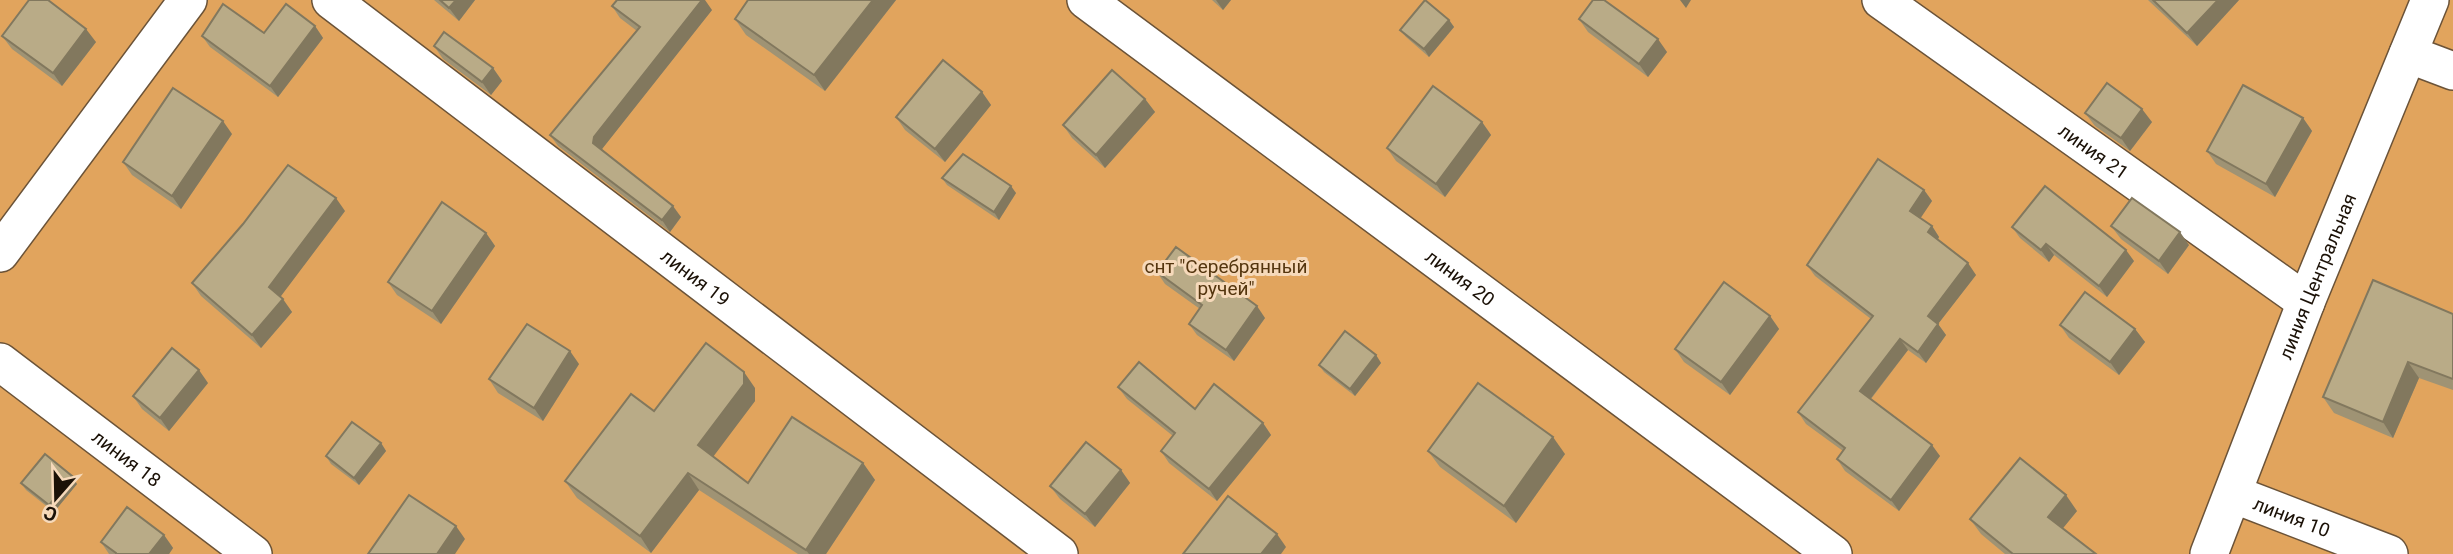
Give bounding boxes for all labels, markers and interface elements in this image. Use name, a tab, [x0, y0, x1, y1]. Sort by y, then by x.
street label: линия 21	[2054, 119, 2133, 184]
street label: линия Центральная	[2274, 190, 2361, 363]
street label: линия 19	[656, 244, 734, 311]
street label: линия 20	[1421, 245, 1499, 311]
park label: снт "Серебрянный ручей"	[1144, 255, 1308, 300]
street label: линия 18	[87, 425, 165, 492]
north arrow	[21, 463, 91, 533]
street label: линия 10	[2250, 492, 2333, 542]
text: С	[41, 501, 60, 526]

